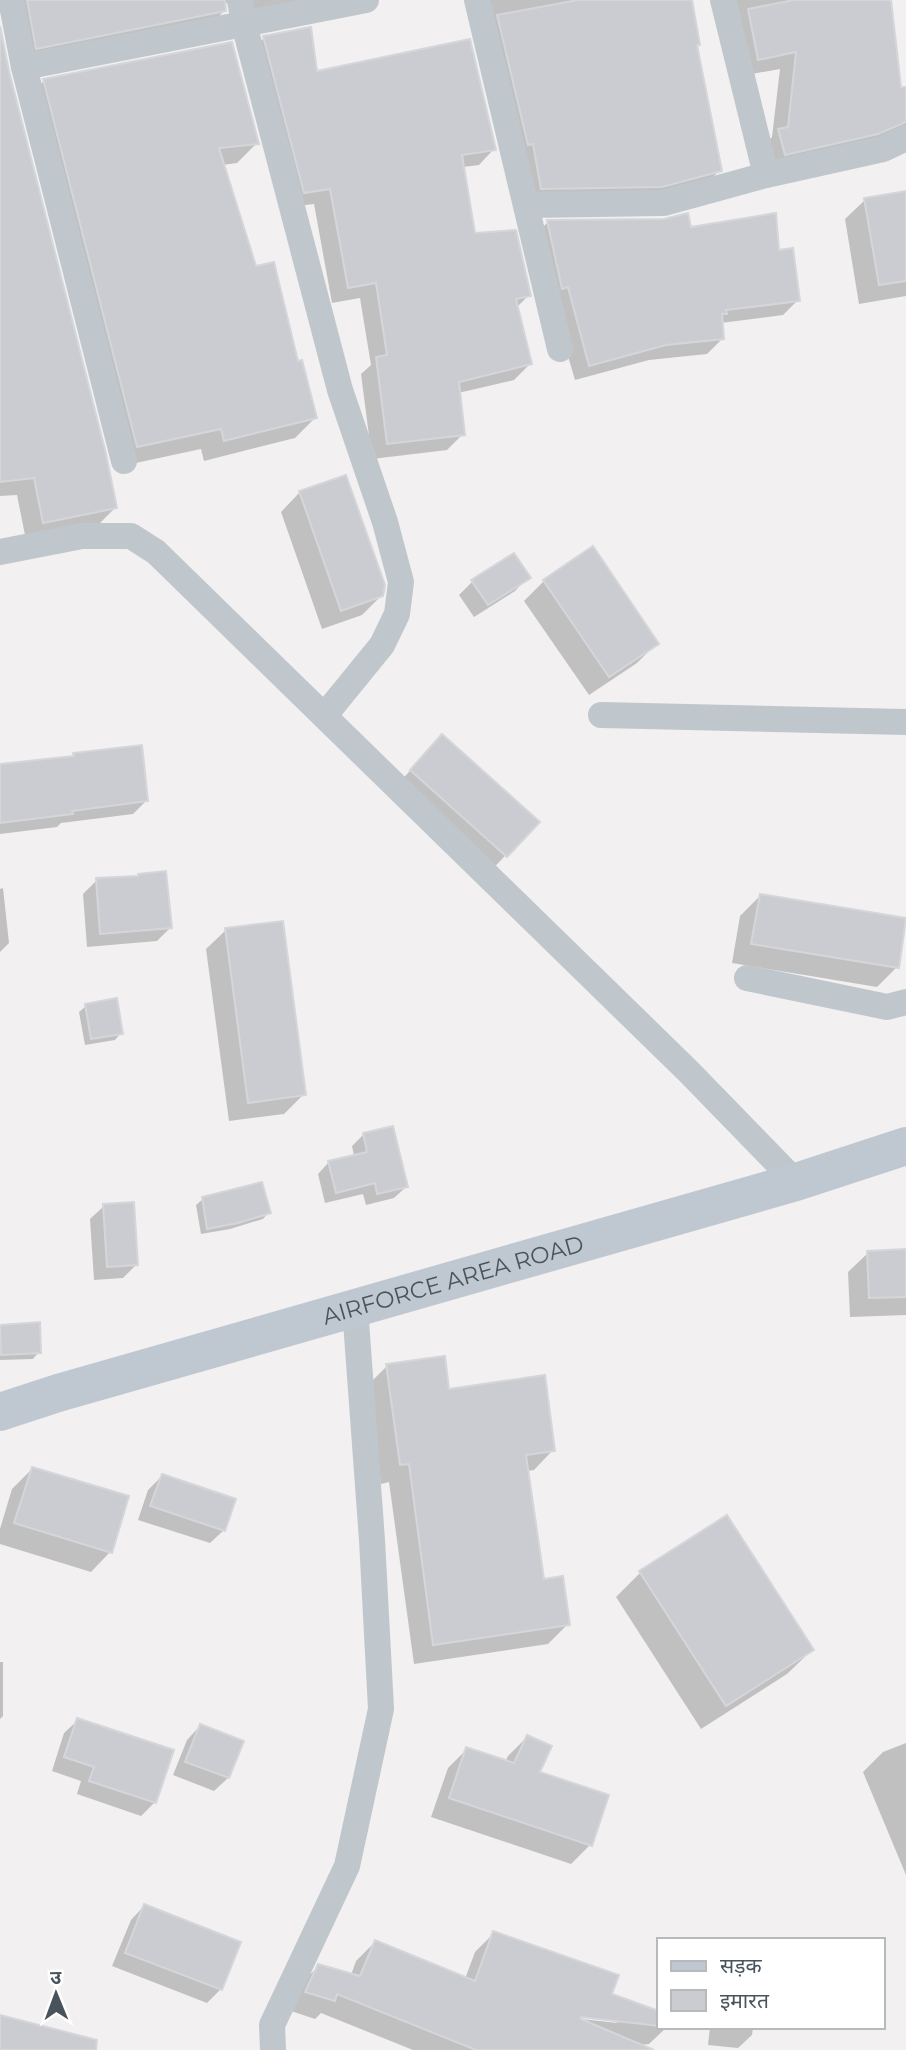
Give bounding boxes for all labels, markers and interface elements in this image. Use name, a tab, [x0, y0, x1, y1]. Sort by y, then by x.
street label: AIRFORCE AREA ROAD	[319, 1229, 587, 1331]
legend	[657, 1938, 885, 2029]
text: सड़क	[720, 1953, 762, 1978]
north arrow	[21, 1959, 91, 2029]
text: उ	[50, 1966, 62, 1989]
text: इमारत	[720, 1988, 770, 2013]

